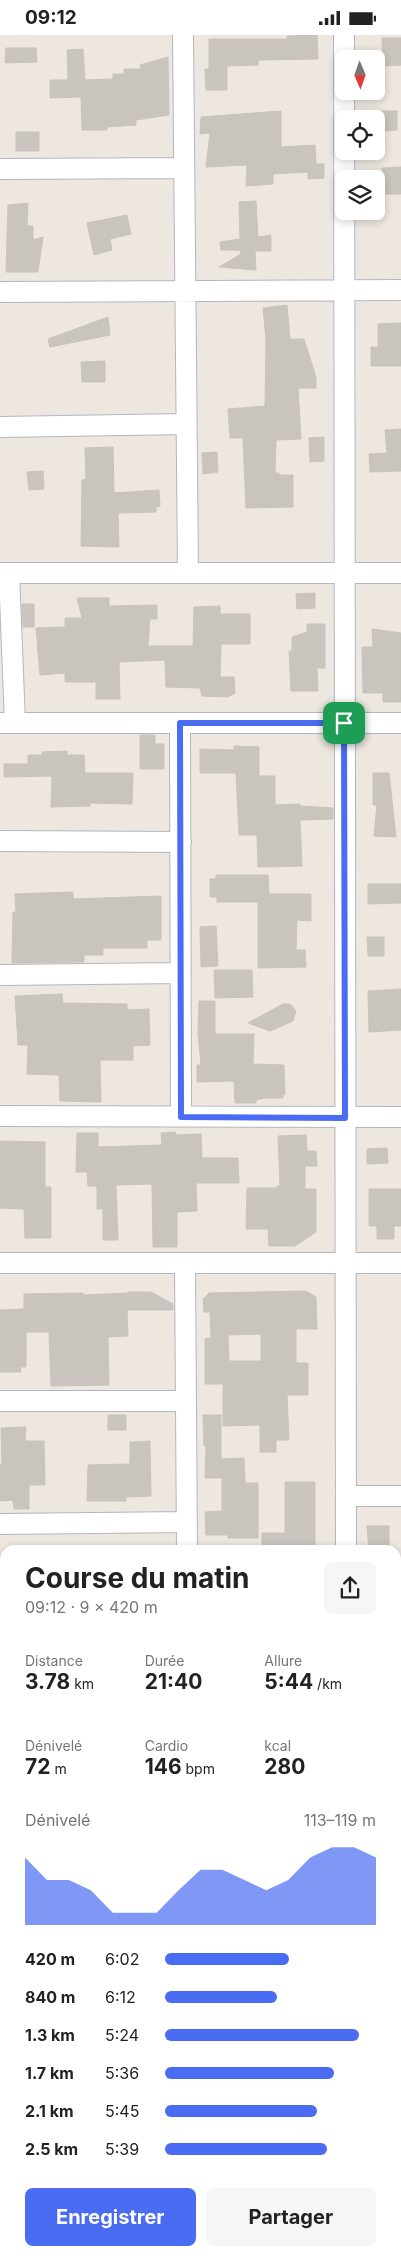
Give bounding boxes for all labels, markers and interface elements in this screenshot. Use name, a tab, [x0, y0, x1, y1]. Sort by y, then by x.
text: 09:12	[25, 6, 77, 29]
north arrow	[335, 50, 385, 100]
map controls	[335, 50, 385, 220]
button: locate	[335, 110, 385, 160]
button: layers	[335, 170, 385, 220]
pin	[323, 702, 365, 744]
icon: arrive	[330, 709, 358, 737]
text: Course du matin	[25, 1561, 250, 1595]
button: share	[324, 1562, 376, 1614]
text: 09:12 · 9 × 420 m	[25, 1597, 158, 1617]
text: Distance	[25, 1652, 83, 1669]
text: Durée	[145, 1652, 184, 1669]
text: Allure	[264, 1652, 302, 1669]
text: 3.78	[25, 1669, 70, 1694]
text: 21:40	[145, 1669, 202, 1694]
text: 5:44	[264, 1669, 313, 1694]
text: km	[70, 1675, 94, 1692]
text: /km	[313, 1675, 342, 1692]
text: Dénivelé	[25, 1737, 82, 1754]
text: Cardio	[145, 1737, 188, 1754]
text: kcal	[264, 1737, 291, 1754]
text: 72	[25, 1754, 50, 1779]
text: 146	[145, 1754, 182, 1779]
text: 280	[264, 1754, 305, 1779]
text: m	[50, 1760, 67, 1777]
text: bpm	[182, 1760, 215, 1777]
text: Dénivelé	[25, 1810, 90, 1830]
text: 113–119 m	[304, 1810, 376, 1830]
text: 420 m	[25, 1949, 75, 1969]
text: 6:02	[105, 1949, 139, 1969]
text: 840 m	[25, 1987, 75, 2007]
text: 6:12	[105, 1987, 136, 2007]
text: 1.3 km	[25, 2025, 75, 2045]
text: 5:24	[105, 2025, 139, 2045]
text: 1.7 km	[25, 2063, 74, 2083]
text: 5:36	[105, 2063, 139, 2083]
text: 2.1 km	[25, 2101, 74, 2121]
text: 5:45	[105, 2101, 139, 2121]
text: 2.5 km	[25, 2139, 78, 2159]
text: 5:39	[105, 2139, 139, 2159]
button: Enregistrer	[25, 2188, 196, 2246]
button: Partager	[206, 2188, 376, 2246]

